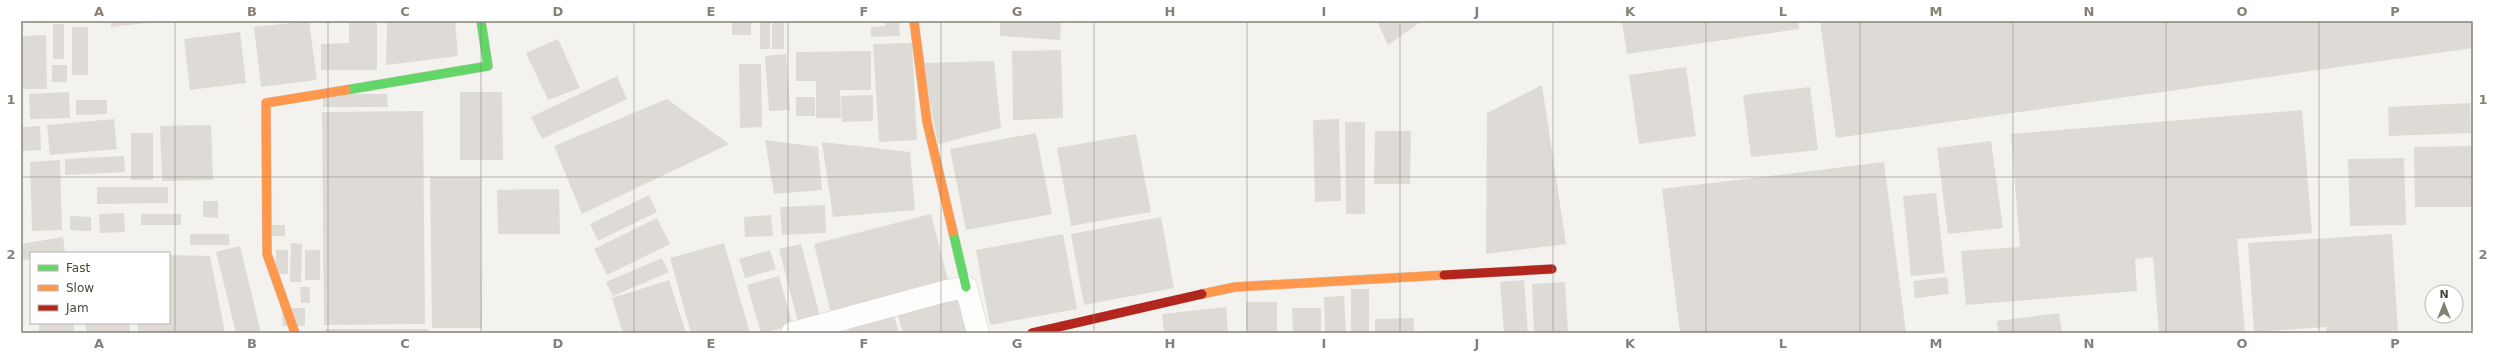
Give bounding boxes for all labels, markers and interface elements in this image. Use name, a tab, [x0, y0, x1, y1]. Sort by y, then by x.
text: A	[94, 4, 104, 19]
text: B	[247, 4, 257, 19]
text: C	[400, 4, 410, 19]
text: D	[553, 4, 564, 19]
text: E	[707, 4, 715, 19]
text: F	[860, 4, 868, 19]
text: G	[1012, 4, 1022, 19]
text: H	[1165, 4, 1175, 19]
text: I	[1322, 4, 1326, 19]
text: J	[1474, 4, 1479, 19]
text: K	[1625, 4, 1636, 19]
text: L	[1779, 4, 1787, 19]
text: M	[1930, 4, 1942, 19]
text: N	[2084, 4, 2094, 19]
text: O	[2236, 4, 2248, 19]
text: P	[2390, 4, 2400, 19]
text: 1	[6, 92, 16, 107]
text: 1	[2478, 92, 2488, 107]
text: 2	[6, 247, 16, 262]
text: 2	[2478, 247, 2488, 262]
legend	[30, 252, 170, 324]
text: Fast	[66, 261, 90, 275]
text: Slow	[66, 281, 94, 295]
north arrow	[2424, 284, 2464, 324]
text: N	[2439, 288, 2449, 301]
text: Jam	[65, 301, 89, 315]
text: A	[94, 336, 104, 351]
text: B	[247, 336, 257, 351]
text: C	[400, 336, 410, 351]
text: D	[553, 336, 564, 351]
text: E	[707, 336, 715, 351]
text: F	[860, 336, 868, 351]
text: G	[1012, 336, 1022, 351]
text: H	[1165, 336, 1175, 351]
text: I	[1322, 336, 1326, 351]
text: J	[1474, 336, 1479, 351]
text: K	[1625, 336, 1636, 351]
text: L	[1779, 336, 1787, 351]
text: M	[1930, 336, 1942, 351]
text: N	[2084, 336, 2094, 351]
text: O	[2236, 336, 2248, 351]
text: P	[2390, 336, 2400, 351]

